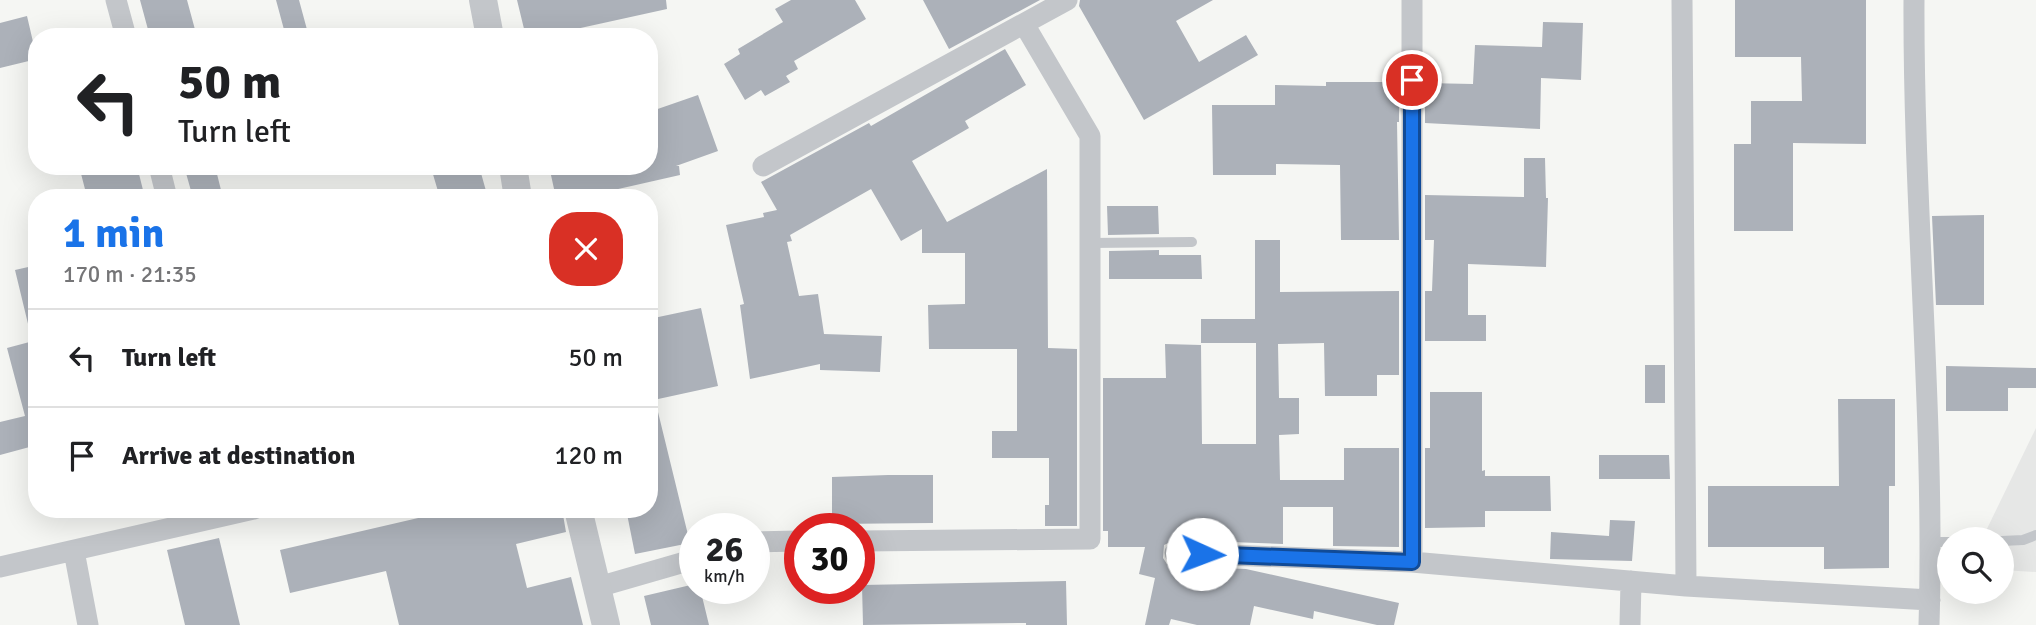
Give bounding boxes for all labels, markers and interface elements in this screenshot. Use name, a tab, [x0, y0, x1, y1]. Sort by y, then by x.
pin	[1382, 50, 1442, 110]
text: 50 m	[178, 52, 281, 112]
icon: left	[63, 56, 154, 147]
icon: arrive	[1393, 61, 1431, 99]
text: Turn left	[178, 112, 291, 151]
text: 1 min	[63, 208, 164, 259]
button: close	[549, 212, 623, 286]
text: 170 m · 21:35	[63, 260, 197, 289]
icon: left	[63, 339, 101, 377]
text: Turn left	[122, 342, 216, 374]
text: 50 m	[568, 342, 623, 374]
icon: arrive	[63, 437, 101, 475]
text: Arrive at destination	[122, 440, 355, 472]
text: 120 m	[554, 440, 623, 472]
speed limit sign: 30	[784, 513, 875, 604]
position arrow	[1165, 517, 1239, 591]
map controls	[1937, 527, 2014, 604]
button: search	[1937, 527, 2014, 604]
text: 26	[706, 528, 743, 571]
text: km/h	[704, 565, 745, 587]

